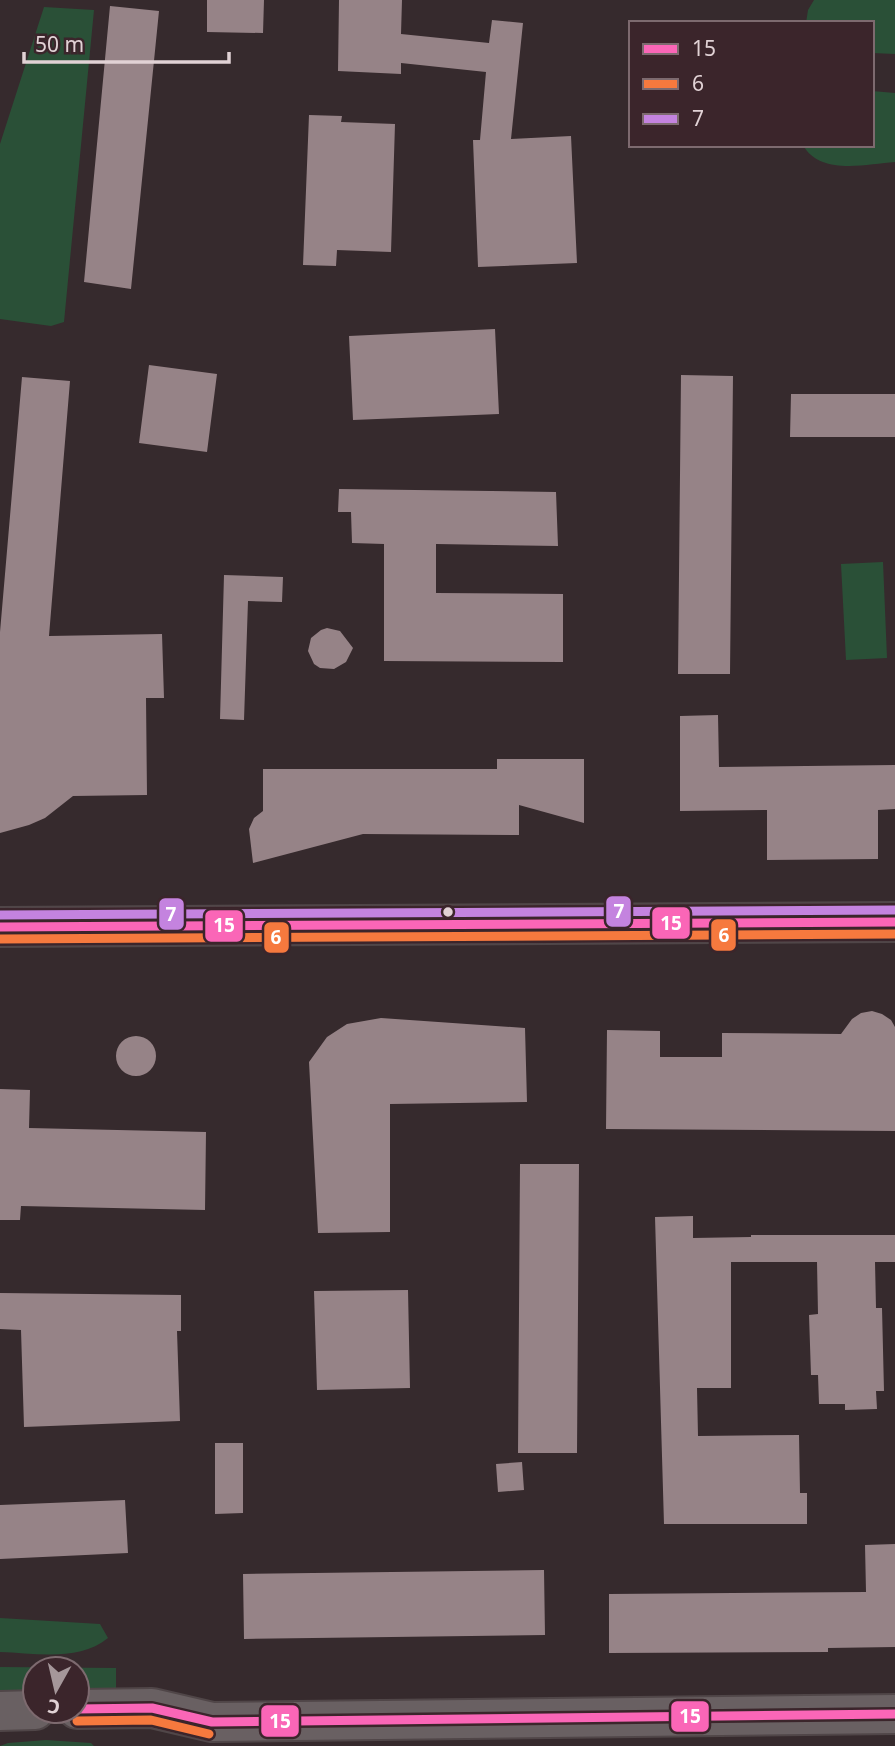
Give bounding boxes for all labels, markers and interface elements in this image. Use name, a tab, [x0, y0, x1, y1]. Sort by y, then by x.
scale bar	[24, 21, 229, 65]
legend	[629, 21, 874, 147]
text: 50 m	[35, 30, 84, 58]
text: 15	[692, 34, 716, 62]
text: 6	[692, 69, 704, 97]
text: 7	[692, 104, 704, 132]
line badge: 7	[605, 895, 632, 928]
line badge: 7	[158, 897, 185, 931]
text: 7	[614, 898, 625, 924]
text: 7	[166, 901, 177, 927]
unlabelled marker	[441, 905, 455, 919]
line badge: 15	[651, 906, 691, 940]
line badge: 15	[204, 909, 244, 943]
text: 15	[660, 910, 682, 936]
text: 15	[213, 912, 235, 938]
line badge: 6	[710, 918, 737, 952]
line badge: 6	[263, 921, 290, 954]
text: 6	[719, 922, 730, 948]
text: 6	[271, 924, 282, 950]
north arrow	[21, 1655, 91, 1725]
text: С	[46, 1693, 62, 1721]
line badge: 15	[670, 1700, 710, 1733]
text: 15	[679, 1703, 701, 1729]
line badge: 15	[260, 1704, 300, 1738]
text: 15	[269, 1708, 291, 1734]

